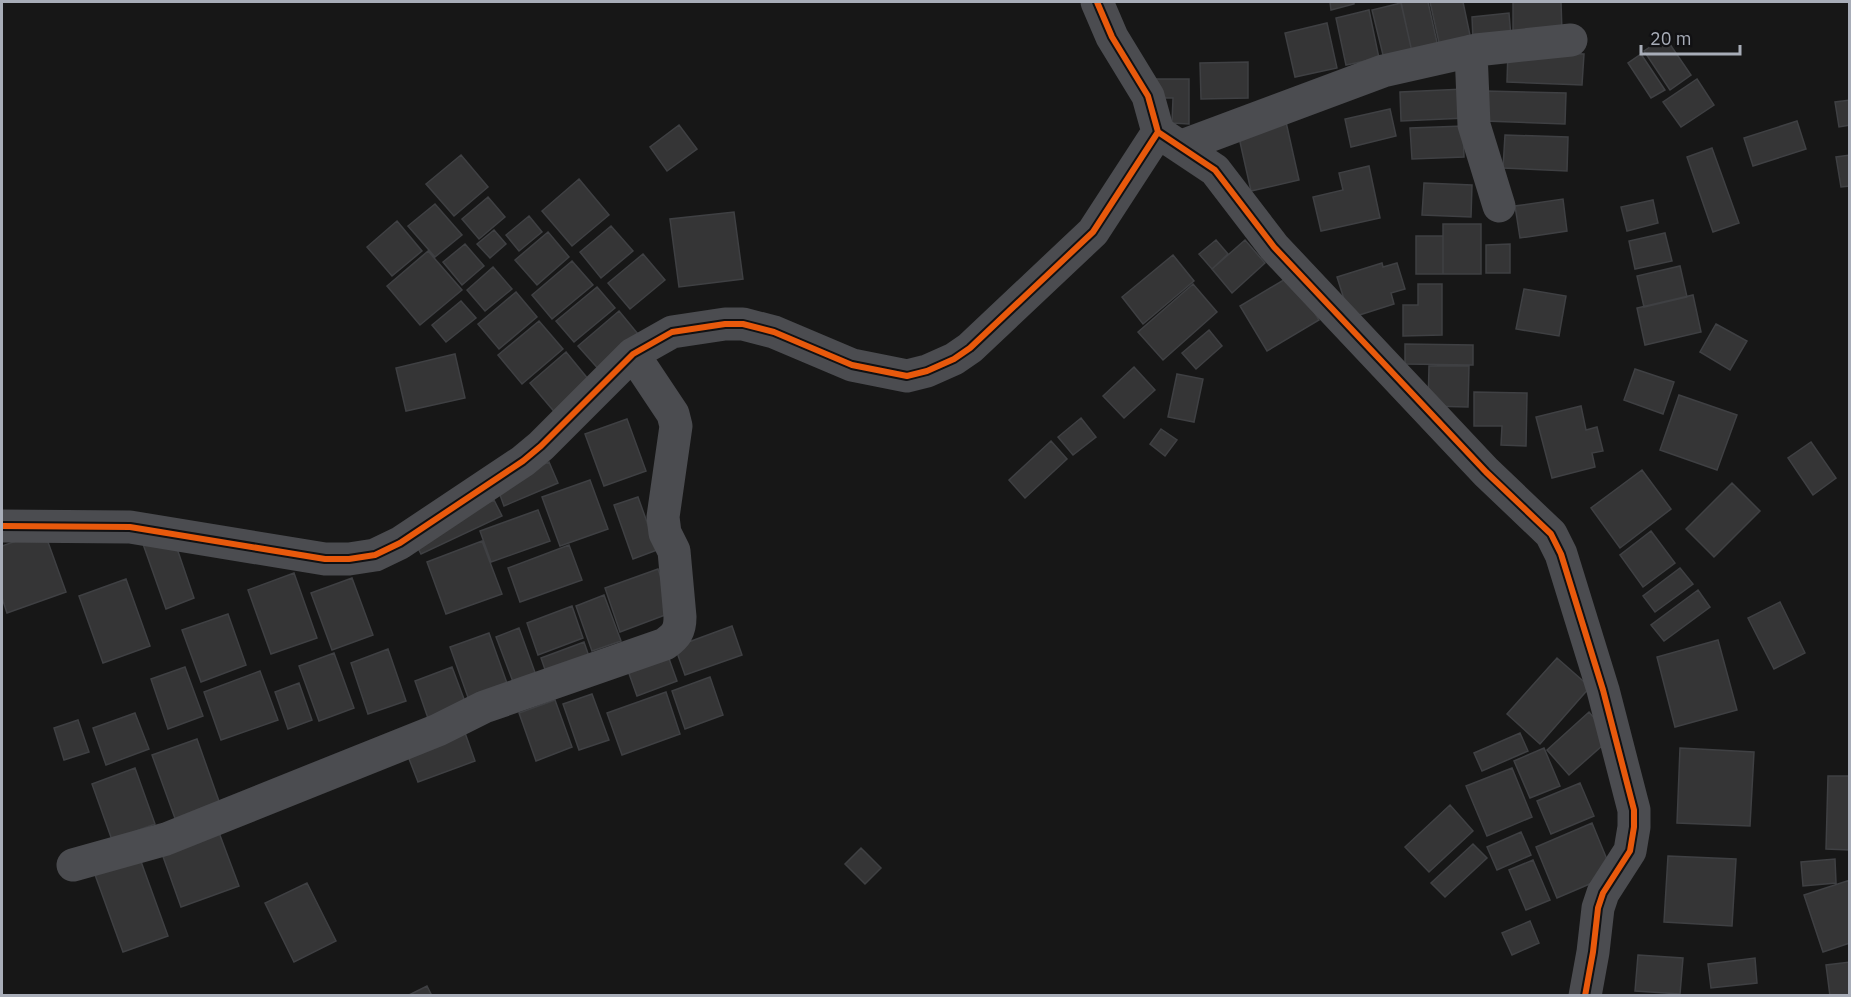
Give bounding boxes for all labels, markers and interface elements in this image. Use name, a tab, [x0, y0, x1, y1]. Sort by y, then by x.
scale bar	[1641, 18, 1740, 56]
text: 20 m	[1650, 27, 1692, 50]

